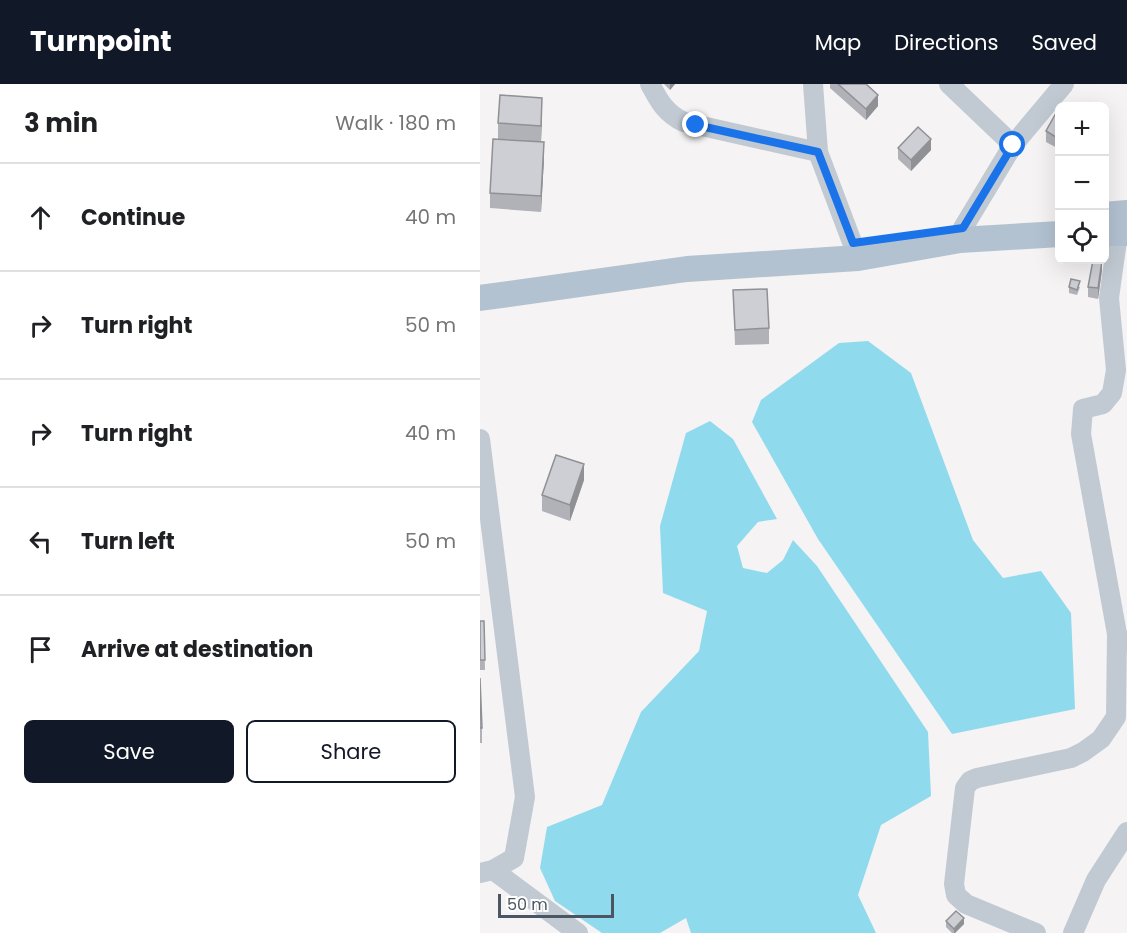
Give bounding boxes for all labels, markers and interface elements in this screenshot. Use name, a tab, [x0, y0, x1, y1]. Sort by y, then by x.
text: Turnpoint	[30, 22, 172, 61]
text: Map	[815, 28, 861, 57]
text: Directions	[894, 28, 998, 57]
text: Saved	[1031, 28, 1097, 57]
map controls	[1055, 102, 1109, 264]
button: +	[1055, 102, 1109, 156]
text: 3 min	[24, 105, 98, 141]
text: Walk · 180 m	[335, 109, 456, 137]
route end	[682, 111, 708, 137]
route start	[999, 131, 1025, 157]
button: −	[1055, 156, 1109, 210]
icon: ahead	[24, 201, 57, 234]
text: Continue	[81, 202, 185, 233]
text: 40 m	[405, 203, 456, 231]
button: locate	[1055, 210, 1109, 264]
icon: right	[24, 309, 57, 342]
text: Turn right	[81, 310, 192, 341]
text: 50 m	[405, 311, 456, 339]
icon: right	[24, 417, 57, 450]
text: Turn right	[81, 418, 192, 449]
text: 40 m	[405, 419, 456, 447]
icon: left	[24, 525, 57, 558]
text: Turn left	[81, 526, 175, 557]
text: 50 m	[405, 527, 456, 555]
icon: arrive	[24, 633, 57, 666]
text: Arrive at destination	[81, 634, 313, 665]
button: Save	[24, 720, 234, 783]
button: Share	[246, 720, 456, 783]
scale bar	[498, 891, 614, 918]
text: 50 m	[507, 893, 548, 916]

